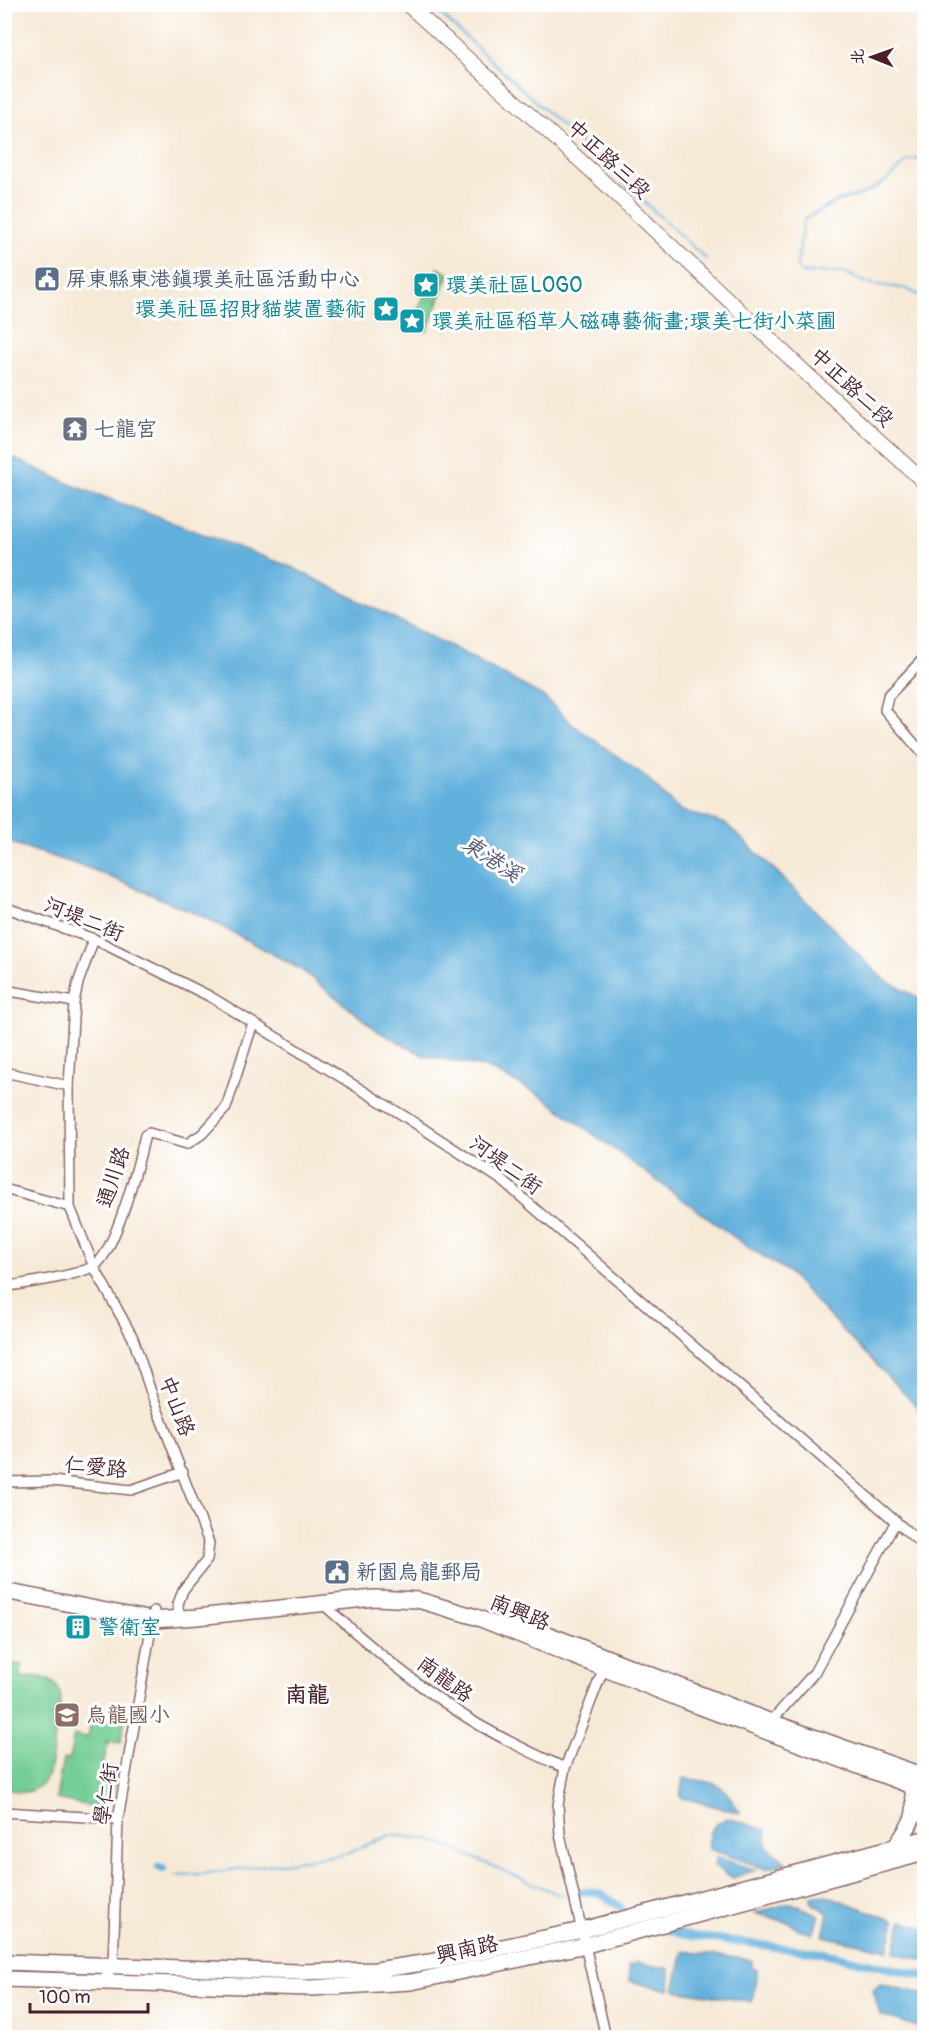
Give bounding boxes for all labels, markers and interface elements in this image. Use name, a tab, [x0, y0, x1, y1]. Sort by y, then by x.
north arrow	[842, 27, 902, 87]
text: 北	[848, 49, 868, 65]
street label: 中正路三段	[561, 114, 656, 205]
public building icon: 屏東縣東港鎮環美社區活動中心	[32, 264, 62, 294]
place label: 屏東縣東港鎮環美社區活動中心	[66, 266, 360, 293]
place icon: 環美社區LOGO	[411, 270, 441, 300]
place label: 環美社區LOGO	[446, 272, 582, 299]
place icon: 環美社區招財貓裝置藝術	[371, 294, 401, 324]
place label: 環美社區招財貓裝置藝術	[135, 296, 366, 323]
place icon: 環美社區稻草人磁磚藝術畫;環美七街小菜圃	[397, 306, 427, 336]
place label: 環美社區稻草人磁磚藝術畫;環美七街小菜圃	[432, 308, 837, 335]
street label: 中正路二段	[804, 342, 899, 433]
temple icon: 七龍宮	[60, 414, 90, 444]
place label: 七龍宮	[94, 416, 157, 443]
water label: 東港溪	[456, 829, 528, 889]
street label: 河堤二街	[40, 891, 128, 948]
street label: 河堤二街	[464, 1130, 548, 1201]
street label: 通川路	[91, 1143, 136, 1211]
street label: 中山路	[153, 1372, 200, 1440]
street label: 仁愛路	[63, 1451, 129, 1484]
public building icon: 新園烏龍郵局	[322, 1557, 352, 1587]
place label: 新園烏龍郵局	[356, 1559, 482, 1586]
street label: 南興路	[486, 1588, 554, 1637]
building icon: 警衛室	[63, 1612, 93, 1642]
place label: 警衛室	[98, 1614, 161, 1641]
street label: 南龍路	[411, 1650, 478, 1709]
district label: 南龍	[285, 1681, 329, 1709]
school or university icon: 烏龍國小	[52, 1700, 82, 1730]
place label: 烏龍國小	[86, 1702, 170, 1729]
street label: 學仁街	[88, 1761, 125, 1827]
street label: 興南路	[433, 1930, 501, 1969]
scale bar	[30, 1976, 148, 2014]
text: 100 m	[39, 1986, 91, 2009]

